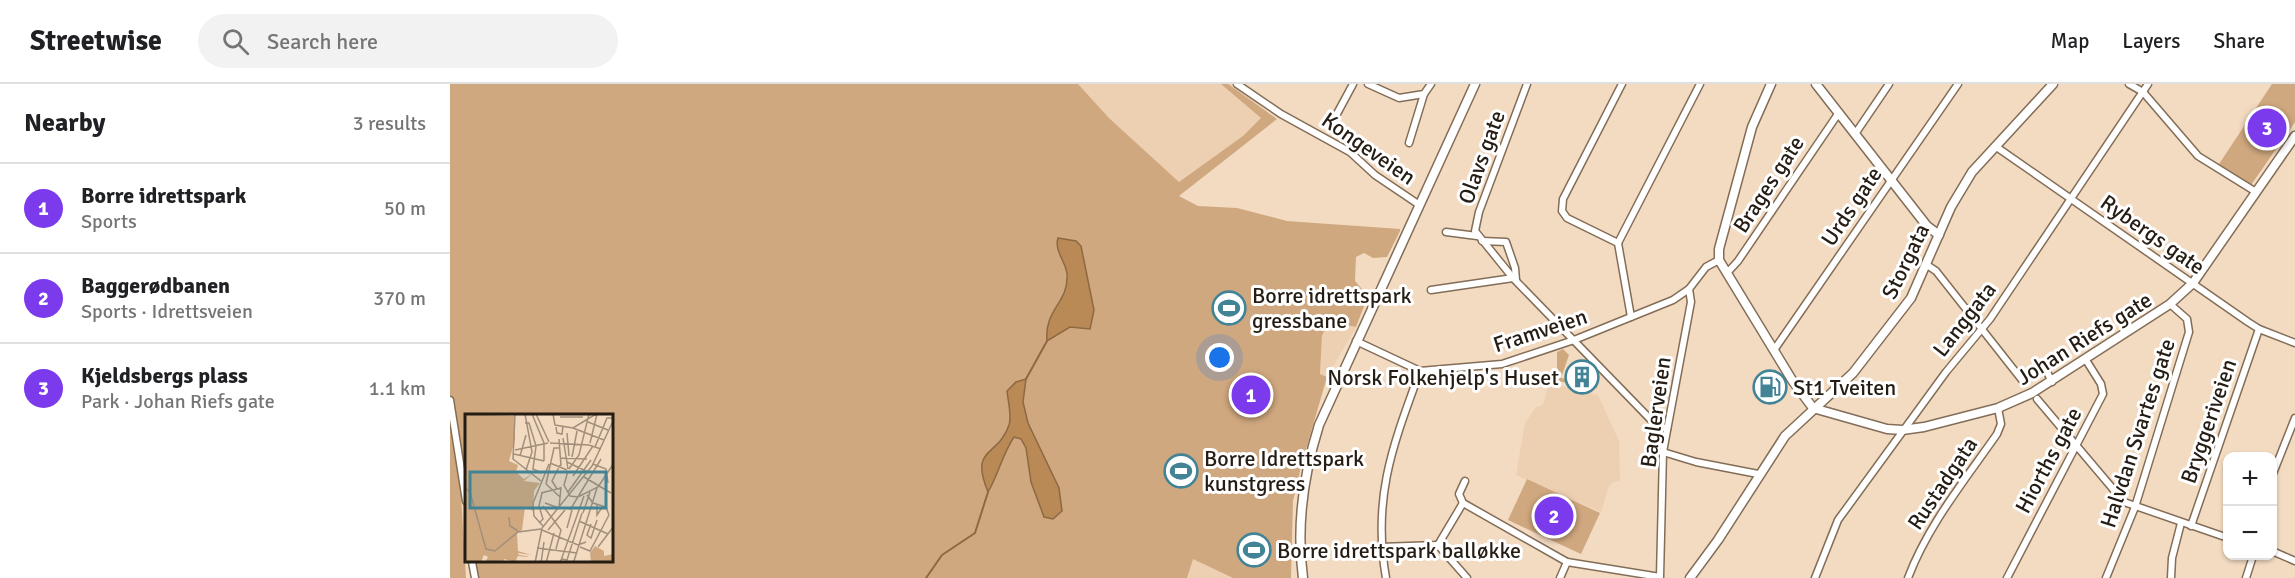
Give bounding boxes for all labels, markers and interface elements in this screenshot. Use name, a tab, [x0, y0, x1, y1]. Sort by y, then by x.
search box	[198, 14, 618, 68]
text: Streetwise	[30, 24, 162, 58]
icon: search	[219, 25, 252, 58]
text: Search here	[267, 28, 378, 55]
text: Map	[2051, 28, 2089, 54]
text: Layers	[2122, 28, 2180, 54]
text: Share	[2213, 28, 2265, 54]
street label: Kongeveien	[1317, 106, 1421, 191]
pin: 3	[2248, 106, 2286, 150]
text: Nearby	[24, 107, 105, 139]
street label: Olavs gate	[1452, 107, 1511, 208]
text: 3 results	[353, 111, 426, 136]
street label: Brages gate	[1727, 131, 1810, 238]
street label: Urds gate	[1815, 162, 1888, 251]
text: Borre idrettspark	[81, 182, 246, 209]
street label: Rybergs gate	[2095, 189, 2210, 280]
text: 1	[38, 196, 49, 221]
text: 50 m	[384, 196, 426, 221]
text: Sports	[81, 209, 137, 234]
street label: Storgata	[1876, 219, 1935, 303]
text: Baggerødbanen	[81, 272, 230, 299]
street label: Langgata	[1927, 277, 2002, 362]
place label: Borre idrettspark gressbane	[1252, 282, 1412, 334]
text: 2	[38, 286, 49, 311]
text: 370 m	[373, 286, 426, 311]
street label: Johan Riefs gate	[2012, 286, 2157, 391]
sports icon: Borre idrettspark gressbane	[1211, 290, 1247, 326]
text: Sports · Idrettsveien	[81, 299, 253, 324]
street label: Framveien	[1490, 303, 1590, 358]
street label: Halvdan Svartes gate	[2094, 335, 2181, 531]
your location	[1205, 343, 1234, 372]
street label: Baglerveien	[1634, 355, 1677, 469]
street label: Bryggeriveien	[2175, 355, 2242, 487]
building icon: Norsk Folkehjelp's Huset	[1564, 359, 1600, 395]
text: Kjeldsbergs plass	[81, 362, 248, 389]
place label: Norsk Folkehjelp's Huset	[1327, 364, 1559, 391]
fuel station icon: St1 Tveiten	[1752, 369, 1788, 405]
pin: 1	[1232, 372, 1270, 418]
place label: St1 Tveiten	[1793, 374, 1896, 401]
text: 3	[38, 376, 49, 401]
text: 1.1 km	[369, 376, 426, 401]
text: Park · Johan Riefs gate	[81, 389, 275, 414]
street label: Hiorths gate	[2009, 403, 2088, 518]
inset map	[465, 414, 614, 563]
street label: Rustadgata	[1902, 432, 1983, 535]
place label: Borre Idrettspark kunstgress	[1204, 445, 1364, 497]
map controls	[2223, 452, 2277, 560]
button: +	[2223, 452, 2277, 506]
sports icon: Borre Idrettspark kunstgress	[1163, 453, 1199, 489]
pin: 2	[1534, 494, 1574, 538]
button: −	[2223, 506, 2277, 560]
sports icon: Borre idrettspark balløkke	[1236, 532, 1272, 568]
place label: Borre idrettspark balløkke	[1277, 537, 1521, 564]

